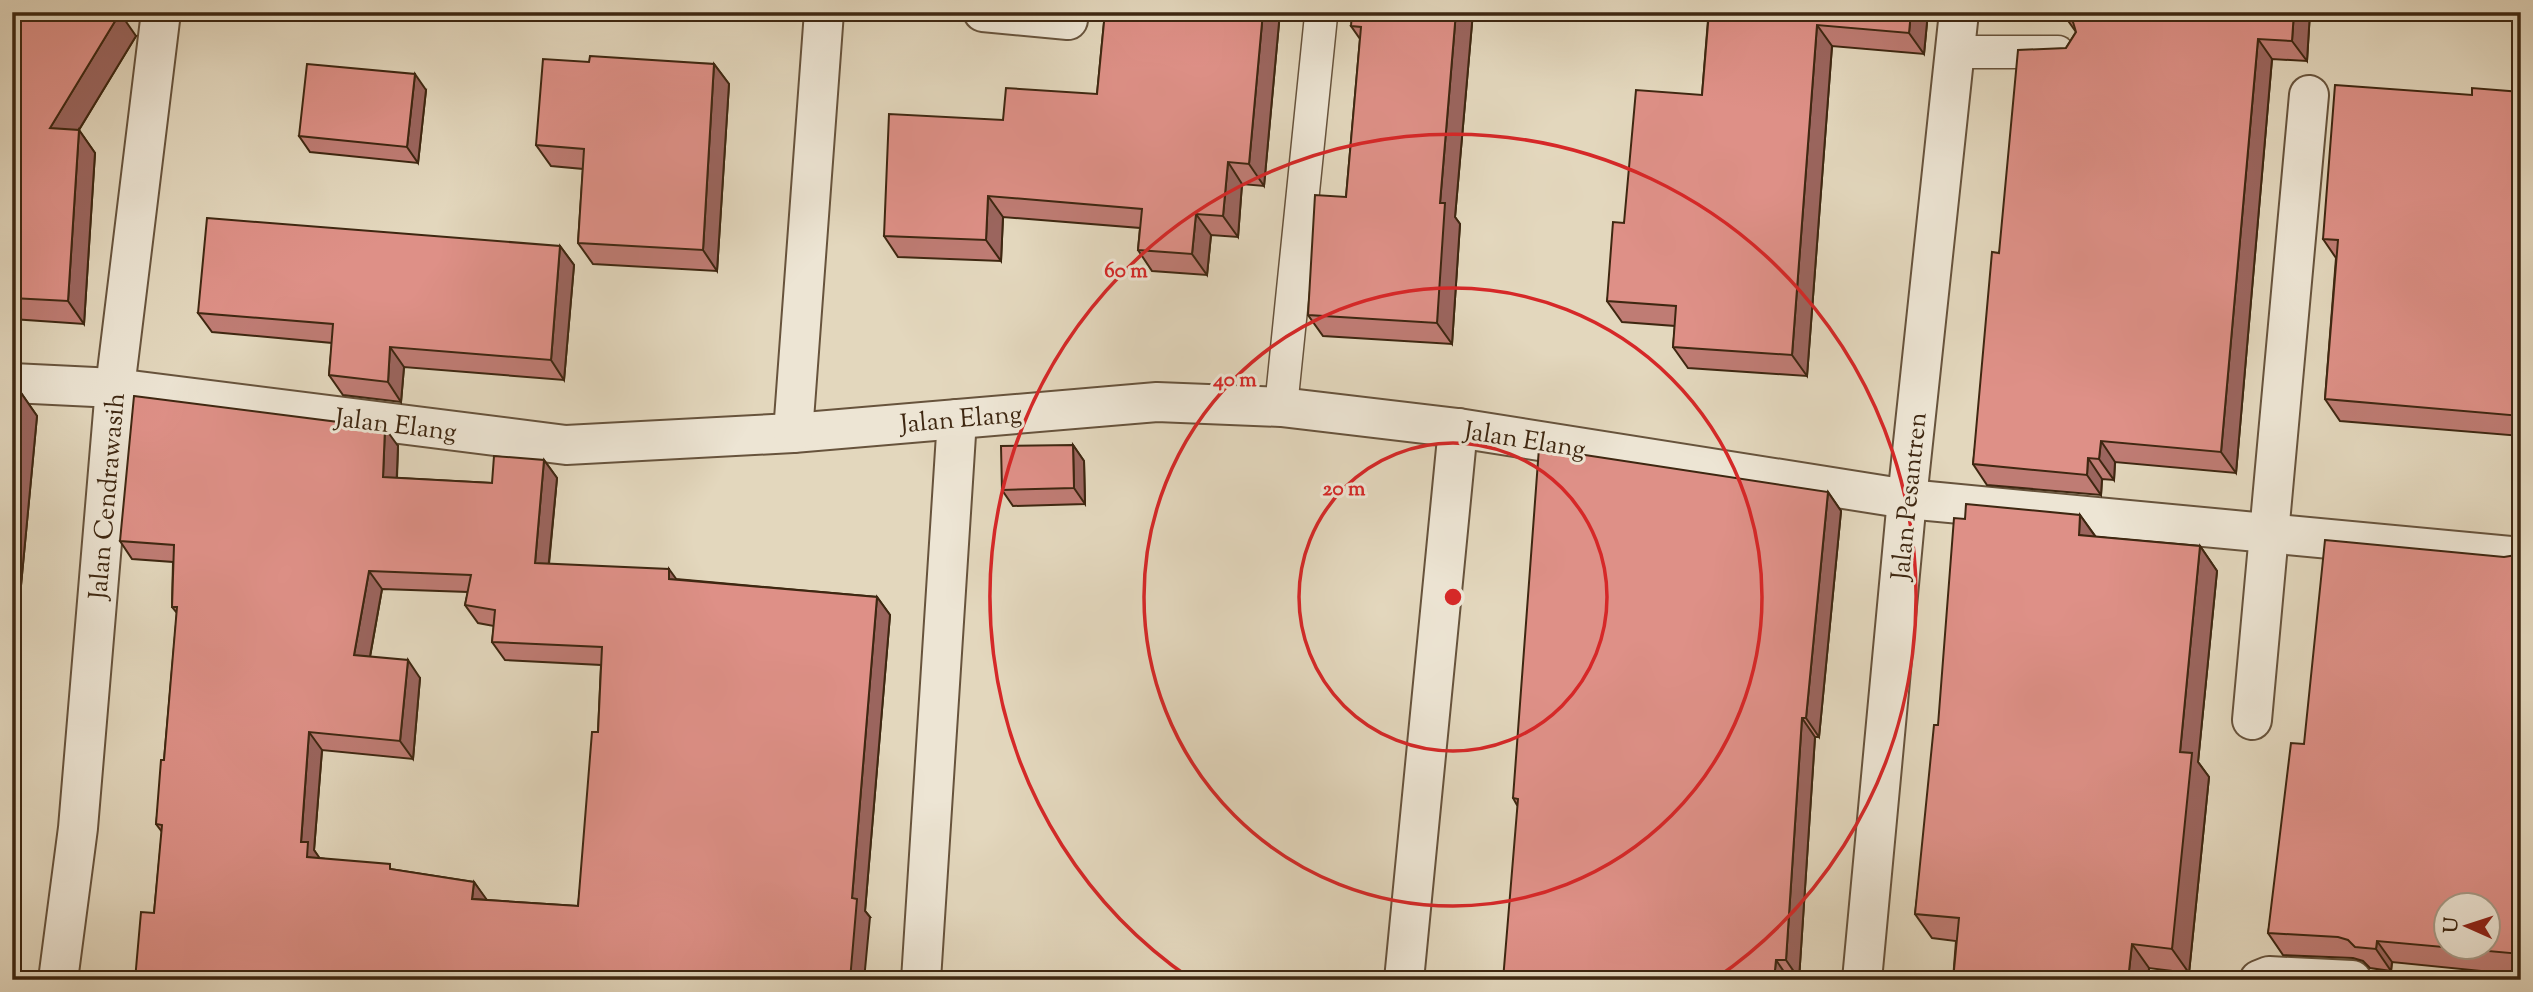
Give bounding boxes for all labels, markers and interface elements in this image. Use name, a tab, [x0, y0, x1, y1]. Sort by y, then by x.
text: 60 m	[1104, 257, 1148, 287]
text: 40 m	[1212, 366, 1257, 396]
street label: Jalan Cendrawasih	[81, 391, 136, 603]
street label: Jalan Elang	[897, 397, 1024, 444]
street label: Jalan Elang	[331, 400, 459, 452]
street label: Jalan Pesantren	[1883, 410, 1938, 584]
street label: Jalan Elang	[1459, 413, 1588, 469]
text: 20 m	[1323, 475, 1366, 505]
centre of rings	[1441, 585, 1465, 609]
north arrow	[2432, 890, 2502, 960]
text: U	[2439, 916, 2466, 934]

